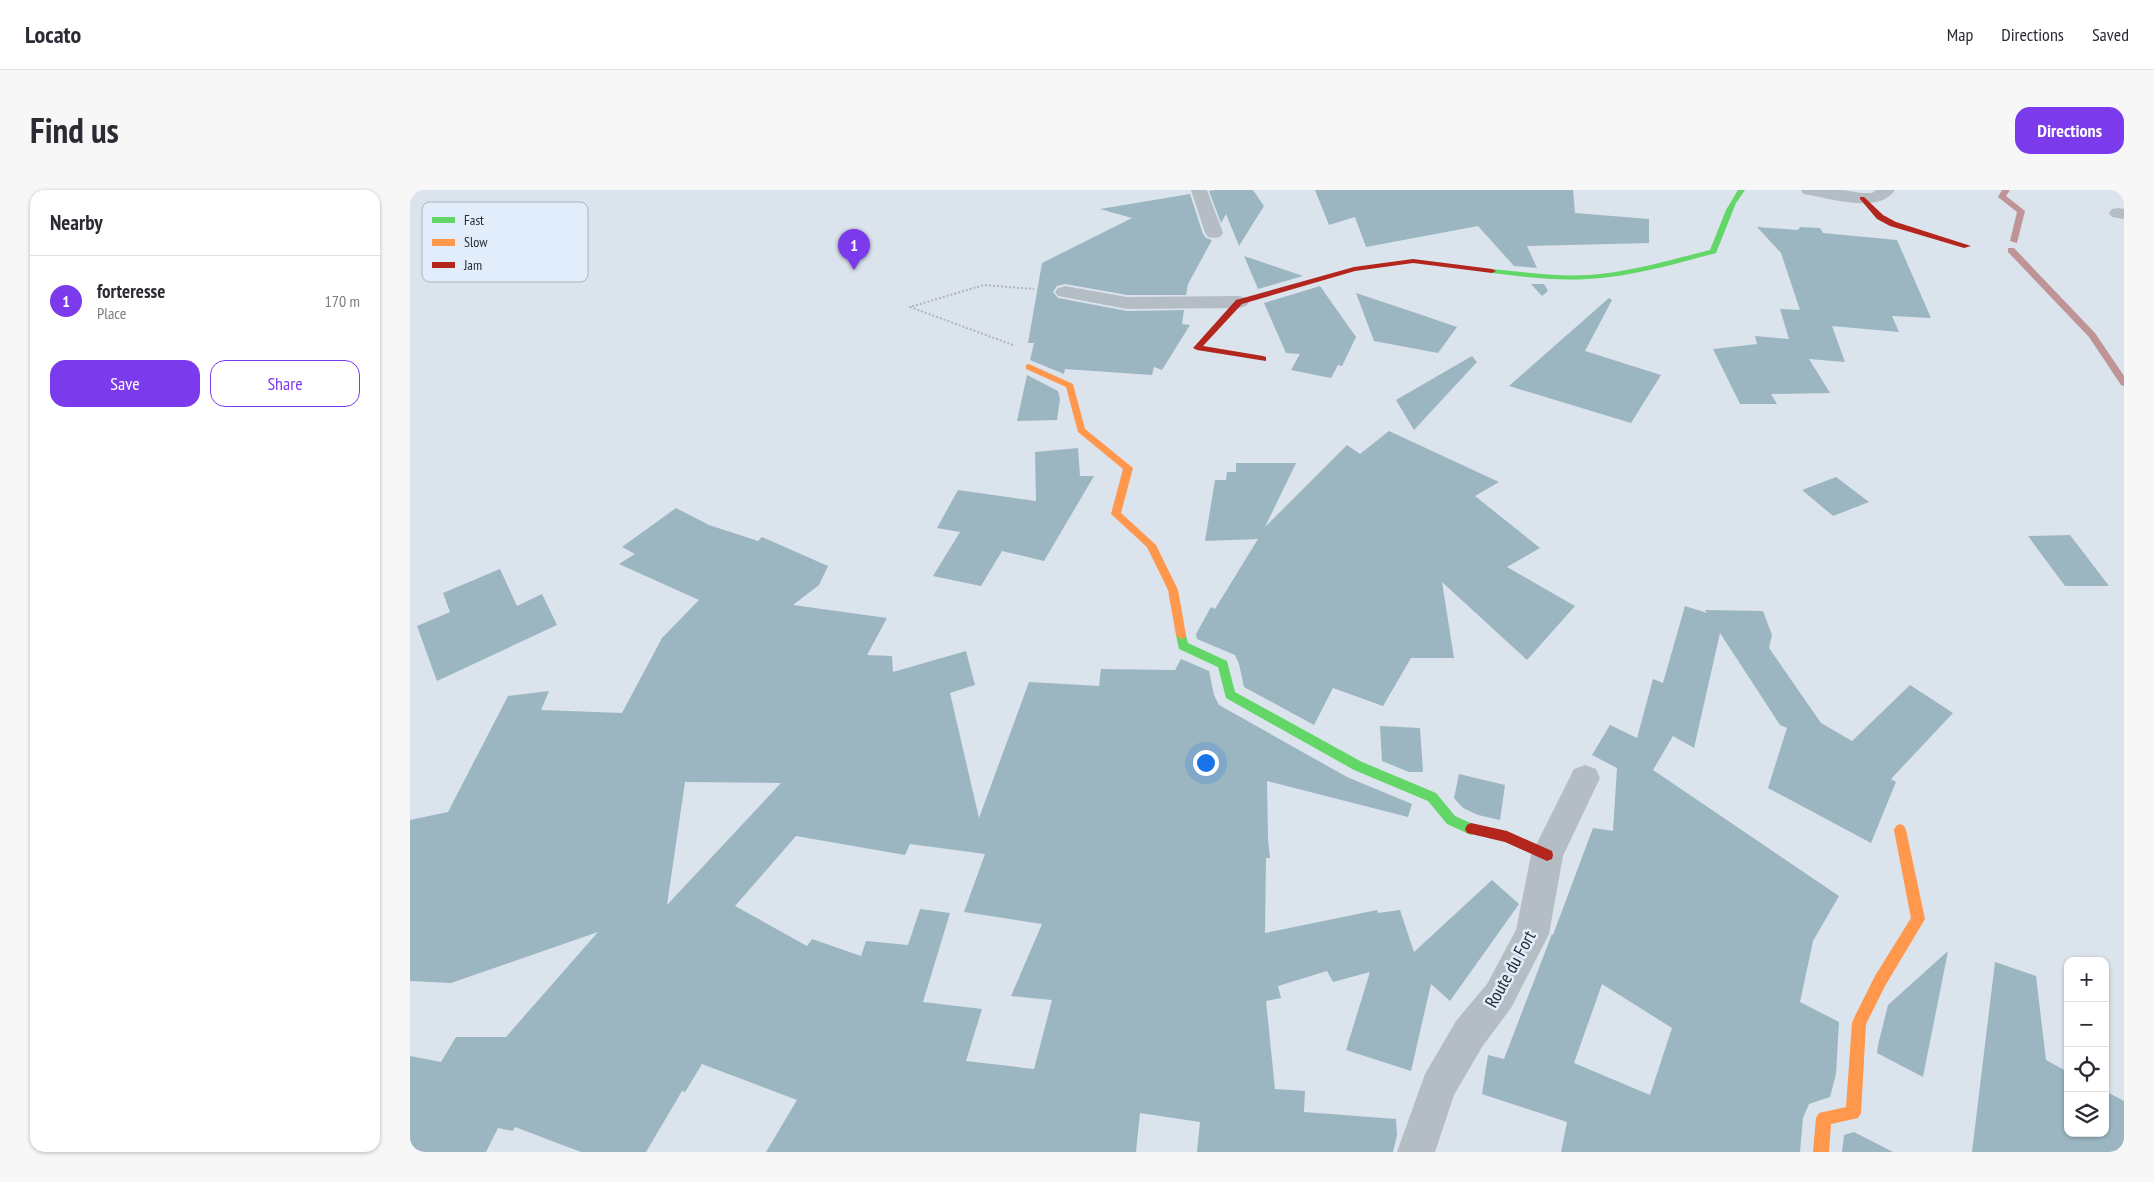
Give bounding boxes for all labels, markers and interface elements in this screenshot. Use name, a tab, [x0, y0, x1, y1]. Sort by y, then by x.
text: Locato	[25, 19, 81, 50]
text: Map	[1947, 23, 1973, 46]
text: Directions	[2001, 23, 2064, 46]
text: Saved	[2092, 23, 2129, 46]
text: Find us	[30, 107, 119, 153]
button: Directions	[2015, 107, 2124, 154]
legend	[422, 202, 588, 282]
text: Nearby	[50, 209, 103, 236]
text: Fast	[464, 211, 484, 229]
pin: 1	[838, 229, 870, 270]
text: Slow	[464, 233, 488, 251]
text: Jam	[463, 256, 482, 274]
text: forteresse	[97, 279, 165, 303]
text: 1	[62, 291, 70, 311]
text: 170 m	[325, 291, 360, 311]
text: Place	[97, 303, 126, 323]
button: Save	[50, 360, 200, 407]
button: Share	[210, 360, 360, 407]
your location	[1193, 750, 1219, 776]
street label: Route du Fort	[1479, 926, 1541, 1012]
map controls	[2064, 957, 2109, 1137]
button: +	[2064, 957, 2109, 1002]
button: −	[2064, 1002, 2109, 1047]
button: locate	[2064, 1047, 2109, 1092]
button: layers	[2064, 1092, 2109, 1137]

